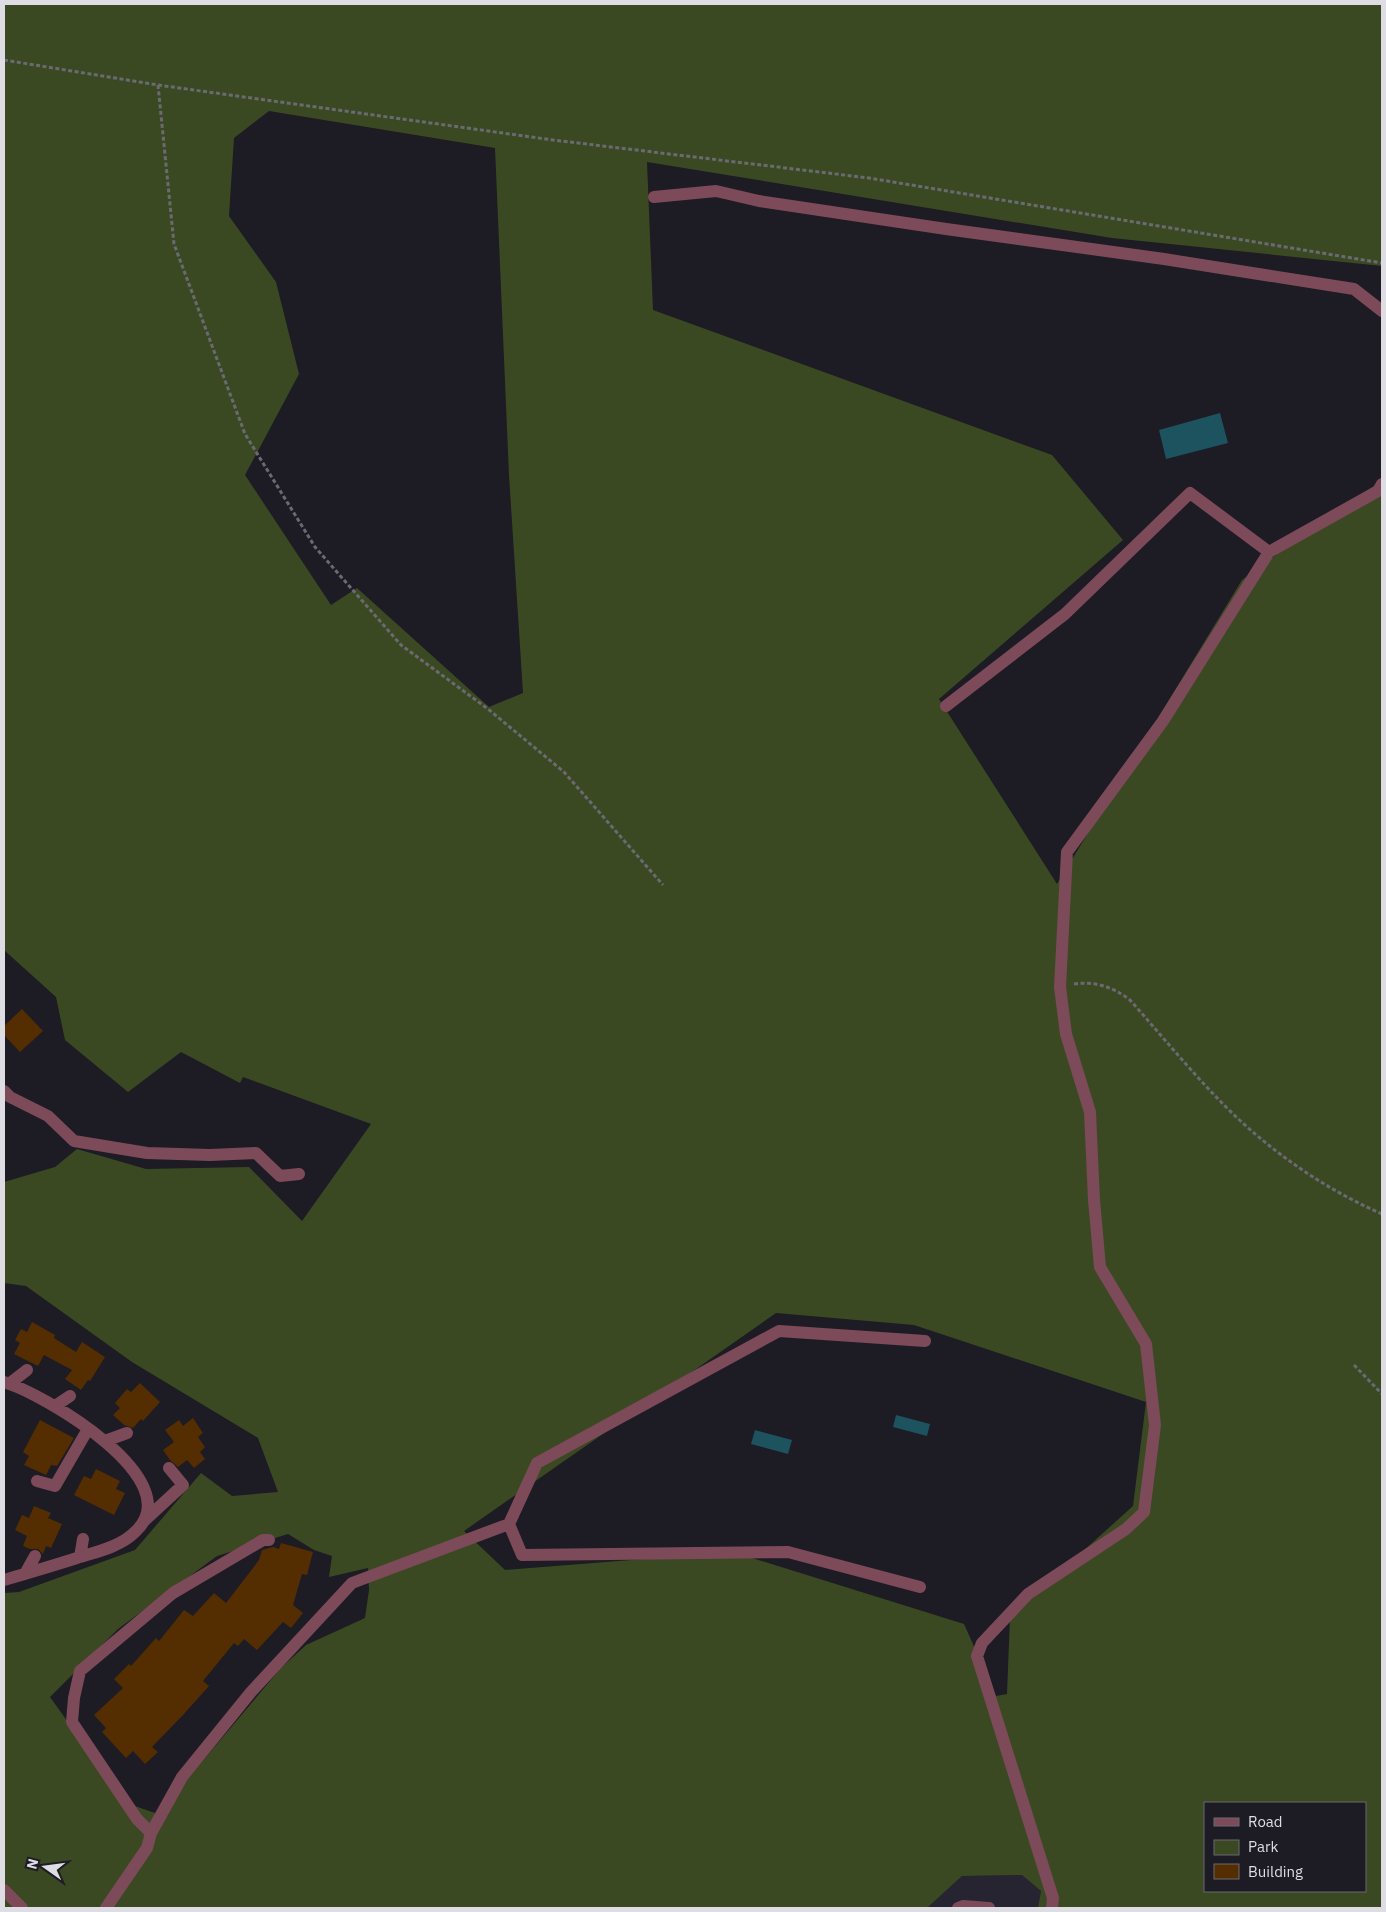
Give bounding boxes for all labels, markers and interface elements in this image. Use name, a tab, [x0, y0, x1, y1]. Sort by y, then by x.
legend	[1204, 1802, 1366, 1892]
text: Road	[1248, 1812, 1283, 1831]
text: Park	[1248, 1837, 1278, 1856]
north arrow	[20, 1842, 70, 1892]
text: N	[22, 1857, 42, 1871]
text: Building	[1248, 1862, 1303, 1881]

